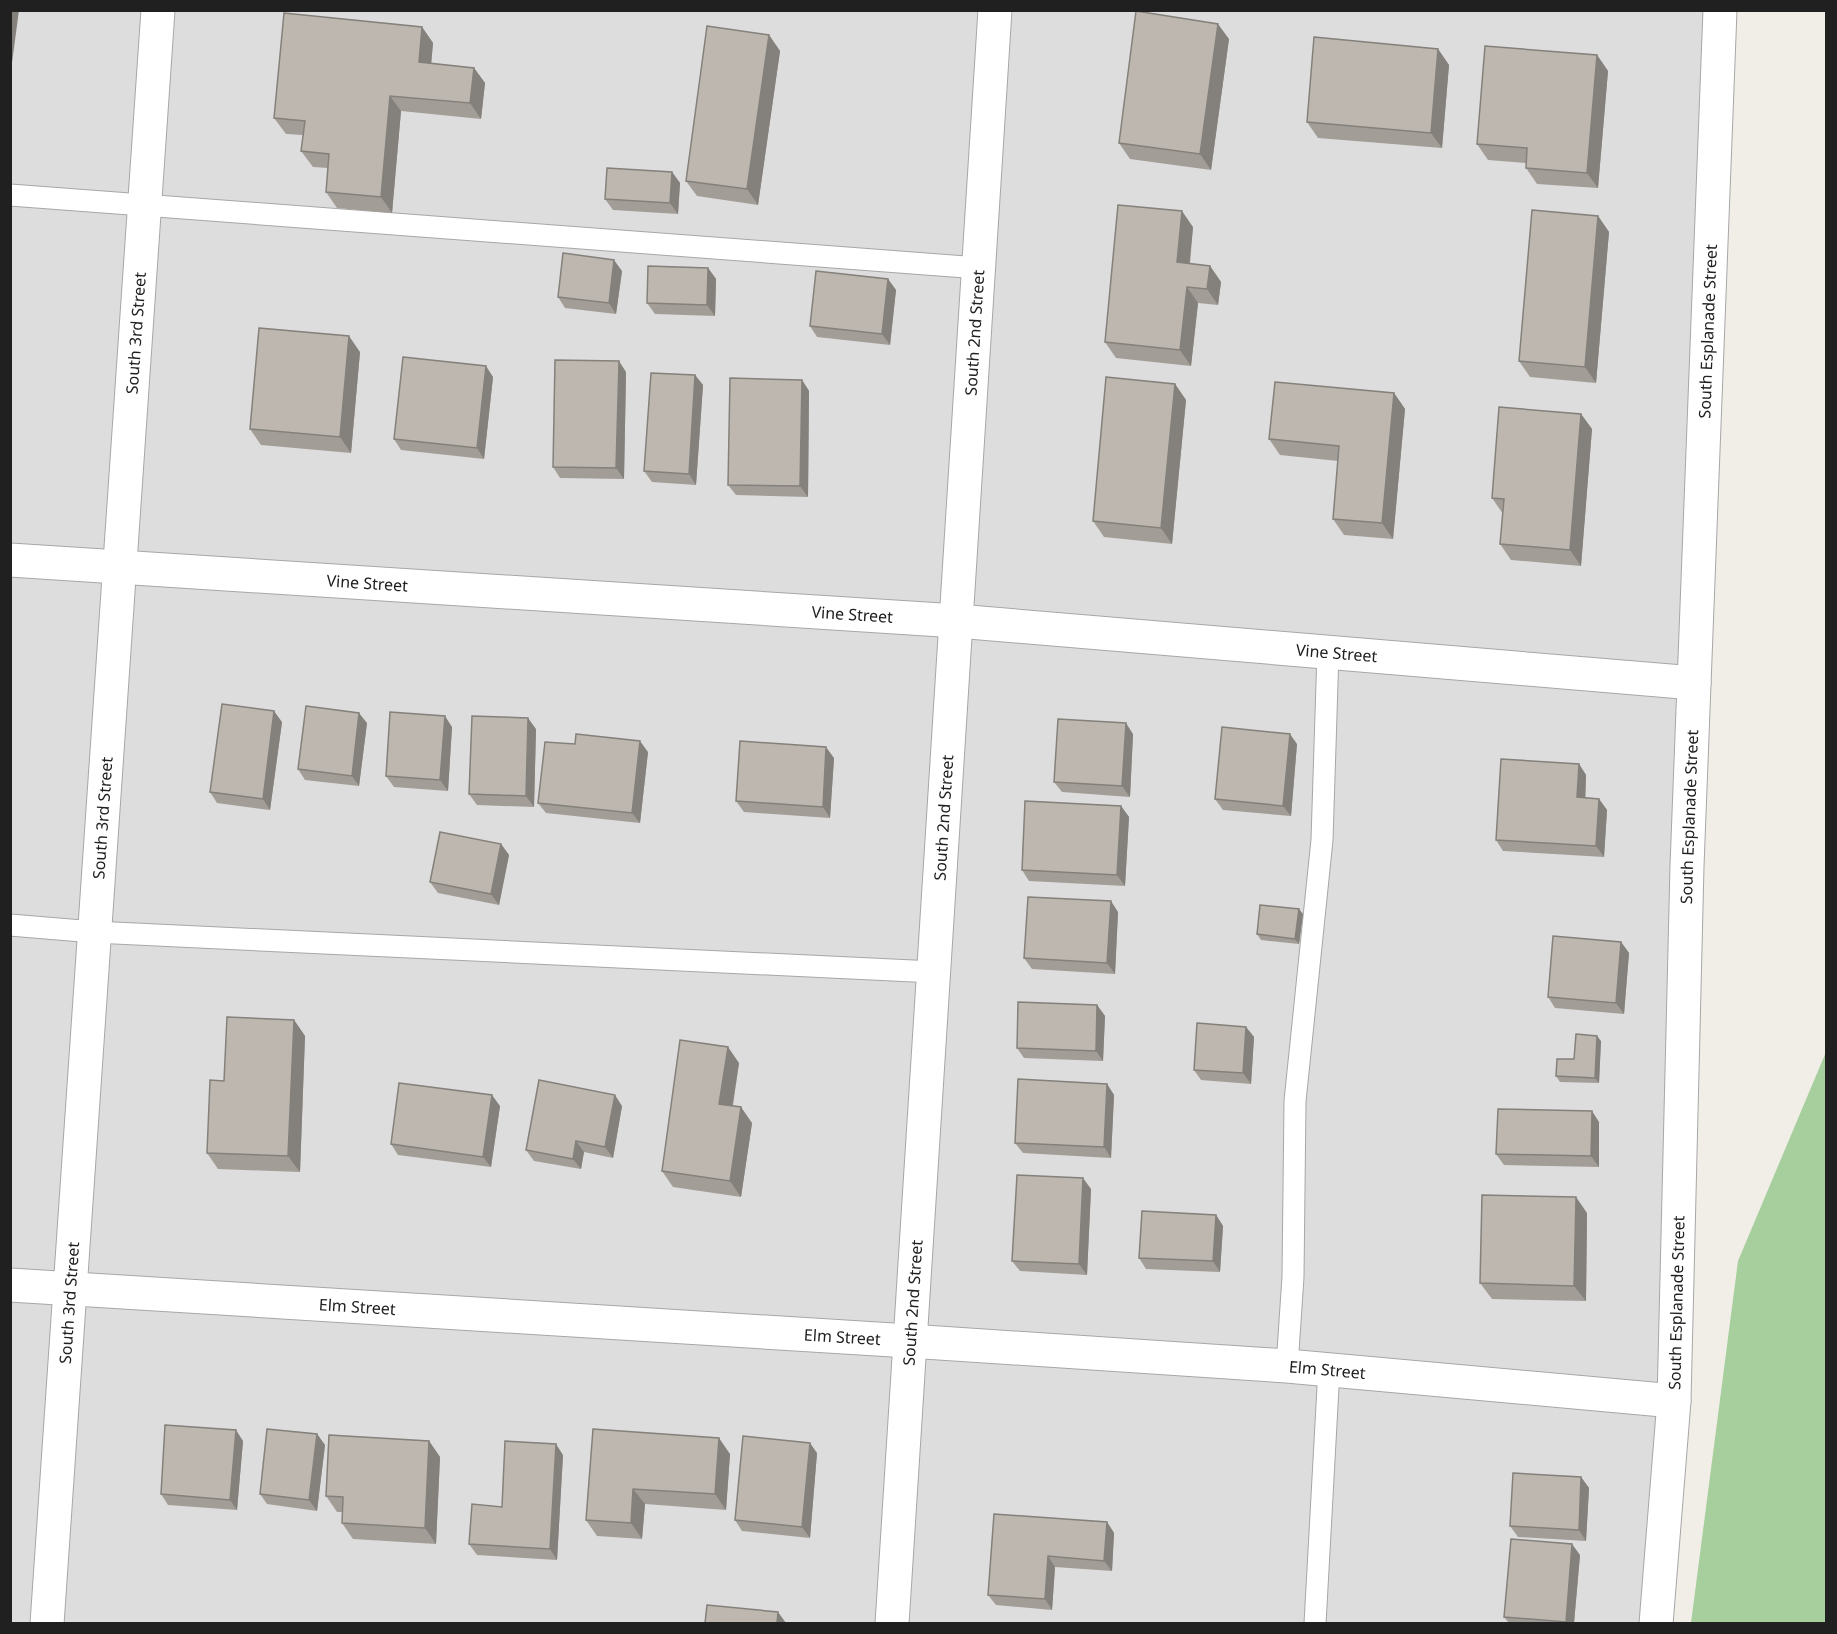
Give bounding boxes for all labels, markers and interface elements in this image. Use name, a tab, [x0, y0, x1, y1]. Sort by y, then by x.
street label: South Esplanade Street	[1693, 243, 1722, 419]
street label: South 2nd Street	[959, 269, 989, 396]
street label: South 3rd Street	[121, 271, 151, 395]
street label: Vine Street	[326, 569, 409, 597]
street label: Vine Street	[811, 601, 894, 628]
street label: Vine Street	[1295, 639, 1378, 667]
street label: South Esplanade Street	[1675, 729, 1703, 904]
street label: South 2nd Street	[928, 754, 958, 881]
street label: South 3rd Street	[87, 756, 118, 880]
street label: South Esplanade Street	[1663, 1215, 1690, 1390]
street label: South 2nd Street	[898, 1239, 928, 1366]
street label: South 3rd Street	[54, 1241, 84, 1365]
street label: Elm Street	[318, 1293, 397, 1320]
street label: Elm Street	[803, 1323, 882, 1350]
street label: Elm Street	[1288, 1355, 1367, 1384]

